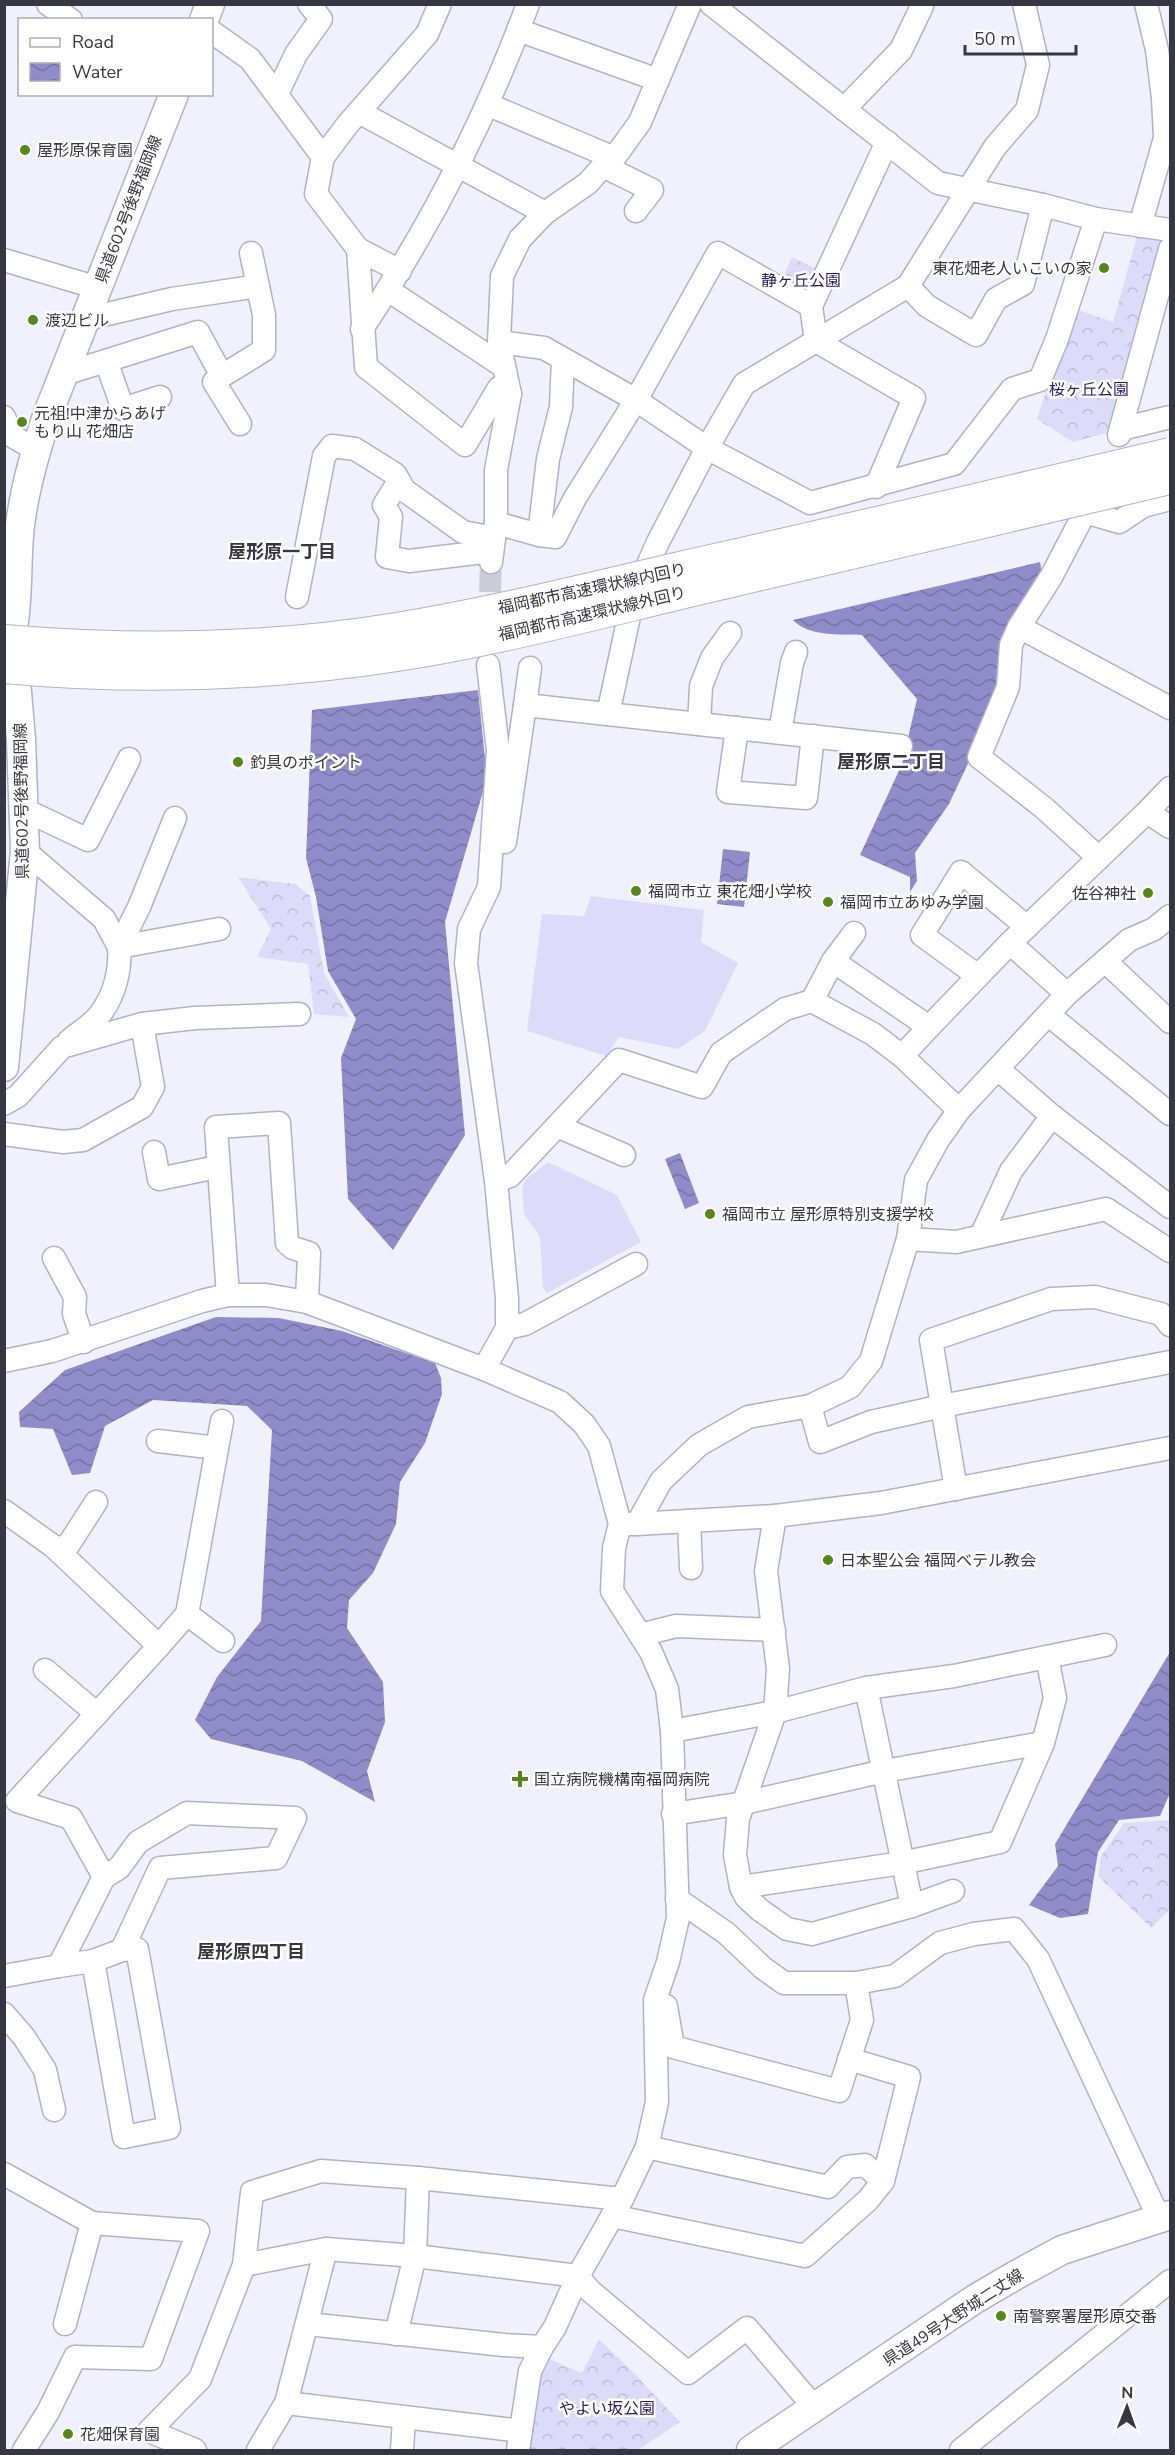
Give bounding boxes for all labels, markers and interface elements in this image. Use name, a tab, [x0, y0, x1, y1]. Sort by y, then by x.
legend	[18, 18, 213, 96]
scale bar	[965, 18, 1076, 56]
text: 50 m	[974, 27, 1016, 51]
text: Road	[72, 30, 114, 54]
text: Water	[72, 60, 123, 84]
street label: 県道602号後野福岡線	[91, 132, 167, 286]
place label: 屋形原保育園	[37, 140, 133, 162]
marker: 屋形原保育園	[18, 143, 32, 157]
place label: 東花畑老人いこいの家	[932, 258, 1092, 280]
marker: 東花畑老人いこいの家	[1097, 261, 1111, 275]
park label: 静ヶ丘公園	[761, 270, 841, 292]
place label: 渡辺ビル	[45, 310, 109, 332]
marker: 渡辺ビル	[26, 313, 40, 327]
park label: 桜ヶ丘公園	[1049, 379, 1129, 401]
place label: 元祖!中津からあげ もり山 花畑店	[34, 403, 166, 443]
marker: 元祖!中津からあげ もり山 花畑店	[15, 415, 29, 429]
district label: 屋形原一丁目	[228, 540, 336, 564]
street label: 福岡都市高速環状線内回り	[496, 558, 688, 620]
street label: 福岡都市高速環状線外回り	[496, 582, 688, 646]
street label: 県道602号後野福岡線	[10, 722, 34, 880]
district label: 屋形原二丁目	[837, 750, 945, 774]
place label: 釣具のポイント	[250, 752, 362, 774]
marker: 釣具のポイント	[231, 755, 245, 769]
place label: 福岡市立 東花畑小学校	[648, 881, 812, 903]
place label: 佐谷神社	[1072, 883, 1136, 905]
marker: 福岡市立 東花畑小学校	[629, 884, 643, 898]
marker: 佐谷神社	[1141, 886, 1155, 900]
place label: 福岡市立あゆみ学園	[840, 892, 984, 914]
marker: 福岡市立あゆみ学園	[821, 895, 835, 909]
place label: 福岡市立 屋形原特別支援学校	[722, 1204, 934, 1226]
marker: 福岡市立 屋形原特別支援学校	[703, 1207, 717, 1221]
place label: 日本聖公会 福岡ベテル教会	[840, 1550, 1036, 1572]
marker: 日本聖公会 福岡ベテル教会	[821, 1553, 835, 1567]
place label: 国立病院機構南福岡病院	[534, 1769, 710, 1791]
marker: 国立病院機構南福岡病院	[511, 1770, 529, 1788]
district label: 屋形原四丁目	[197, 1940, 305, 1964]
street label: 県道49号大野城二丈線	[879, 2264, 1028, 2372]
place label: 南警察署屋形原交番	[1013, 2306, 1157, 2328]
marker: 南警察署屋形原交番	[994, 2309, 1008, 2323]
north arrow	[1097, 2377, 1157, 2437]
text: N	[1121, 2382, 1133, 2404]
park label: やよい坂公園	[559, 2398, 655, 2420]
place label: 花畑保育園	[80, 2424, 160, 2446]
marker: 花畑保育園	[61, 2427, 75, 2441]

